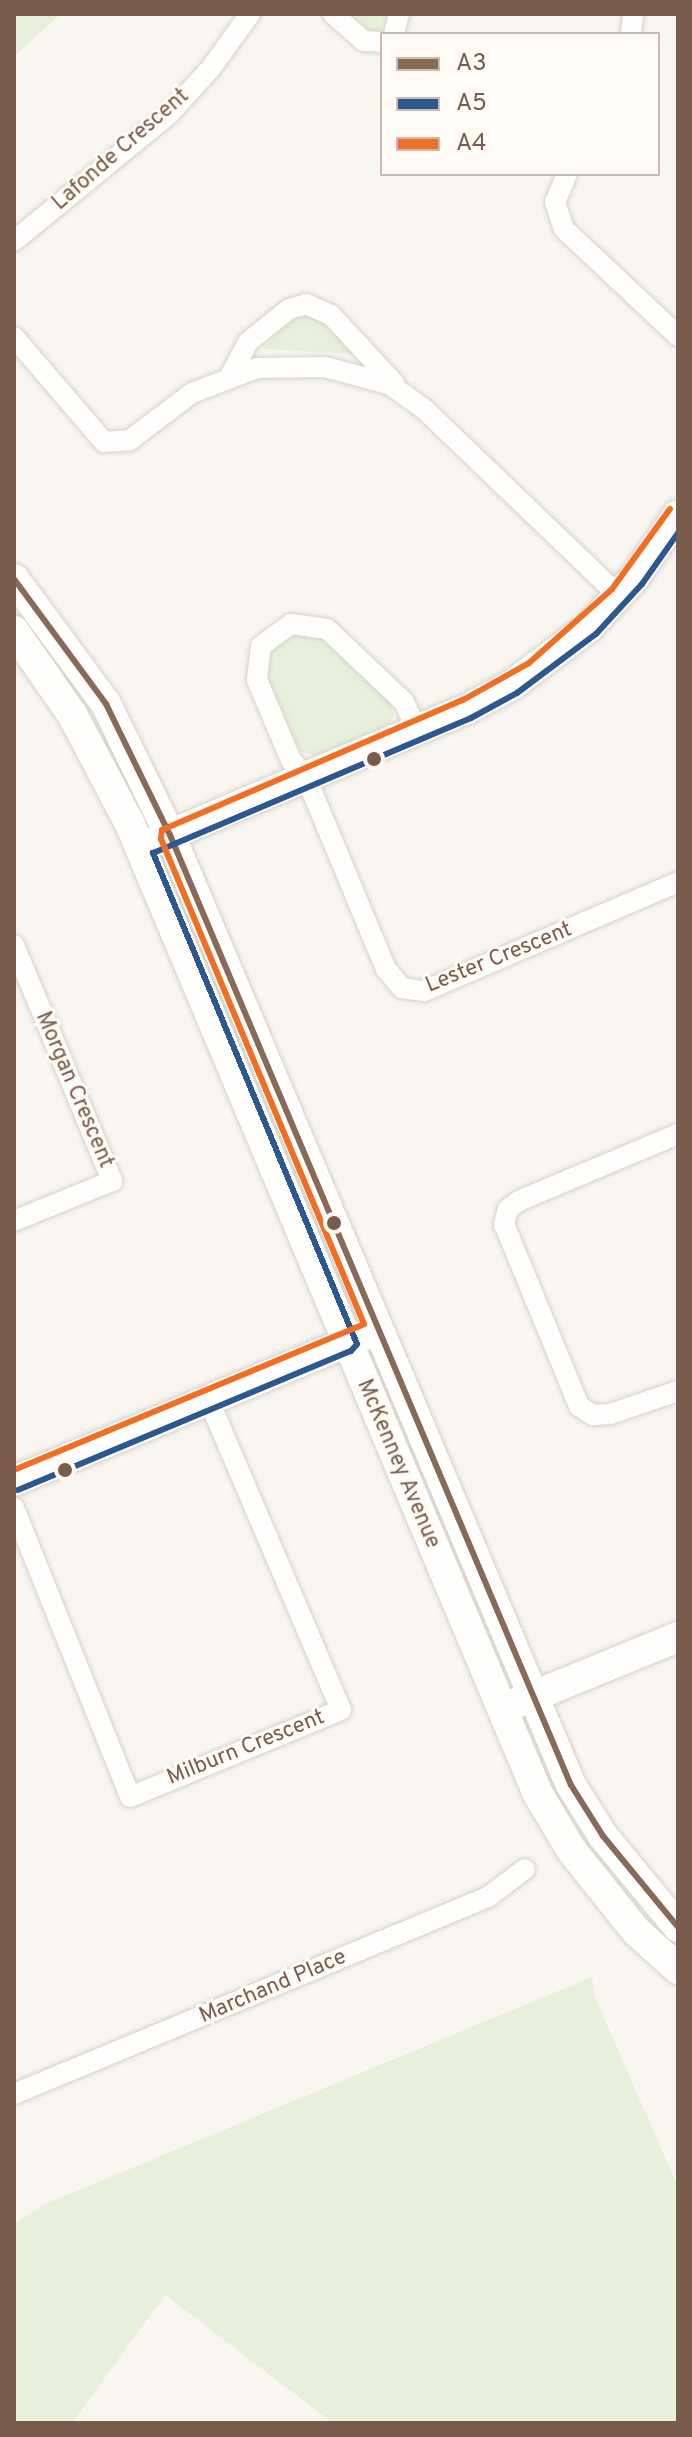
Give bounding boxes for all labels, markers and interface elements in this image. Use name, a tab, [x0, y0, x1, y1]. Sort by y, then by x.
legend	[380, 32, 660, 176]
text: A3	[456, 49, 487, 79]
street label: Lafonde Crescent	[47, 83, 195, 217]
text: A5	[456, 89, 487, 119]
text: A4	[456, 129, 487, 159]
unlabelled marker	[366, 751, 382, 767]
street label: Lester Crescent	[422, 917, 576, 999]
street label: Morgan Crescent	[29, 1008, 119, 1172]
unlabelled marker	[326, 1215, 342, 1231]
street label: McKenney Avenue	[350, 1375, 446, 1553]
unlabelled marker	[57, 1462, 73, 1478]
street label: Milburn Crescent	[163, 1704, 329, 1792]
street label: Marchand Place	[196, 1944, 350, 2030]

